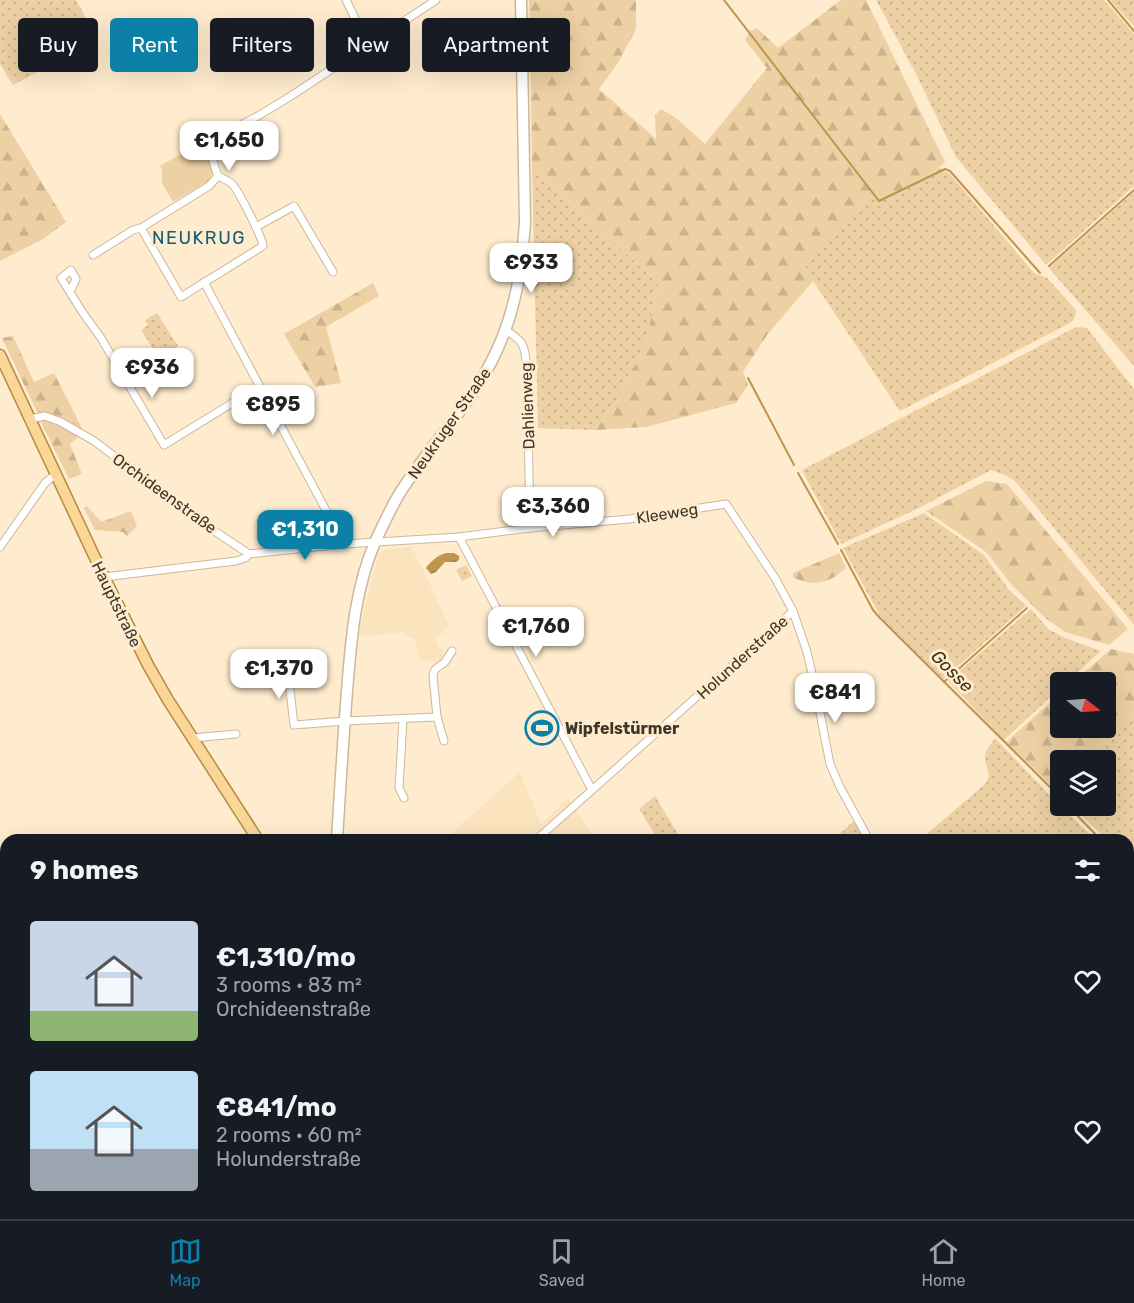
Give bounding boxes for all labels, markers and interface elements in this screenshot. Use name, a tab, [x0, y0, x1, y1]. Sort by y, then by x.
chip: Buy	[18, 18, 98, 72]
chip: Rent	[110, 18, 198, 72]
chip: Filters	[210, 18, 314, 72]
chip: New	[326, 18, 410, 72]
chip: Apartment	[422, 18, 570, 72]
pin: €1,650	[180, 121, 278, 172]
text: €1,650	[194, 128, 264, 152]
district label: NEUKRUG	[152, 227, 246, 249]
pin: €933	[495, 243, 567, 294]
text: €933	[504, 250, 558, 274]
pin: €936	[116, 348, 188, 399]
text: €936	[125, 355, 179, 379]
street label: Dahlienweg	[516, 362, 539, 450]
street label: Neukruger Straße	[404, 364, 495, 482]
pin: €895	[237, 385, 309, 436]
text: €895	[246, 392, 300, 416]
street label: Orchideenstraße	[109, 449, 220, 538]
pin: €3,360	[504, 487, 602, 538]
text: €3,360	[516, 494, 590, 518]
street label: Kleeweg	[635, 499, 699, 528]
pin: €1,310	[256, 510, 354, 561]
text: €1,310	[271, 517, 339, 541]
street label: Hauptstraße	[88, 558, 146, 650]
pin: €1,760	[487, 607, 585, 658]
street label: Holunderstraße	[693, 611, 792, 703]
text: €1,760	[502, 614, 570, 638]
water label: Gosse	[926, 645, 978, 697]
pin: €1,370	[230, 649, 328, 700]
text: €1,370	[244, 656, 314, 680]
north arrow	[1050, 672, 1116, 738]
map controls	[1050, 672, 1116, 816]
pin: €841	[799, 673, 871, 724]
text: €841	[809, 680, 861, 704]
sports icon: Wipfelstürmer	[524, 710, 560, 746]
place label: Wipfelstürmer	[565, 719, 680, 738]
button: layers	[1050, 750, 1116, 816]
icon: filters	[1071, 854, 1104, 887]
text: 9 homes	[30, 855, 139, 886]
text: €1,310/mo	[216, 942, 356, 973]
icon: home	[78, 945, 150, 1017]
icon: heart	[1071, 965, 1104, 998]
text: 3 rooms · 83 m²	[216, 973, 362, 997]
text: Orchideenstraße	[216, 997, 371, 1021]
text: €841/mo	[216, 1092, 337, 1123]
icon: home	[78, 1095, 150, 1167]
icon: heart	[1071, 1115, 1104, 1148]
text: 2 rooms · 60 m²	[216, 1123, 362, 1147]
text: Holunderstraße	[216, 1147, 361, 1171]
tab: Map	[169, 1235, 202, 1290]
tab: Saved	[539, 1235, 584, 1290]
tab: Home	[922, 1235, 965, 1290]

